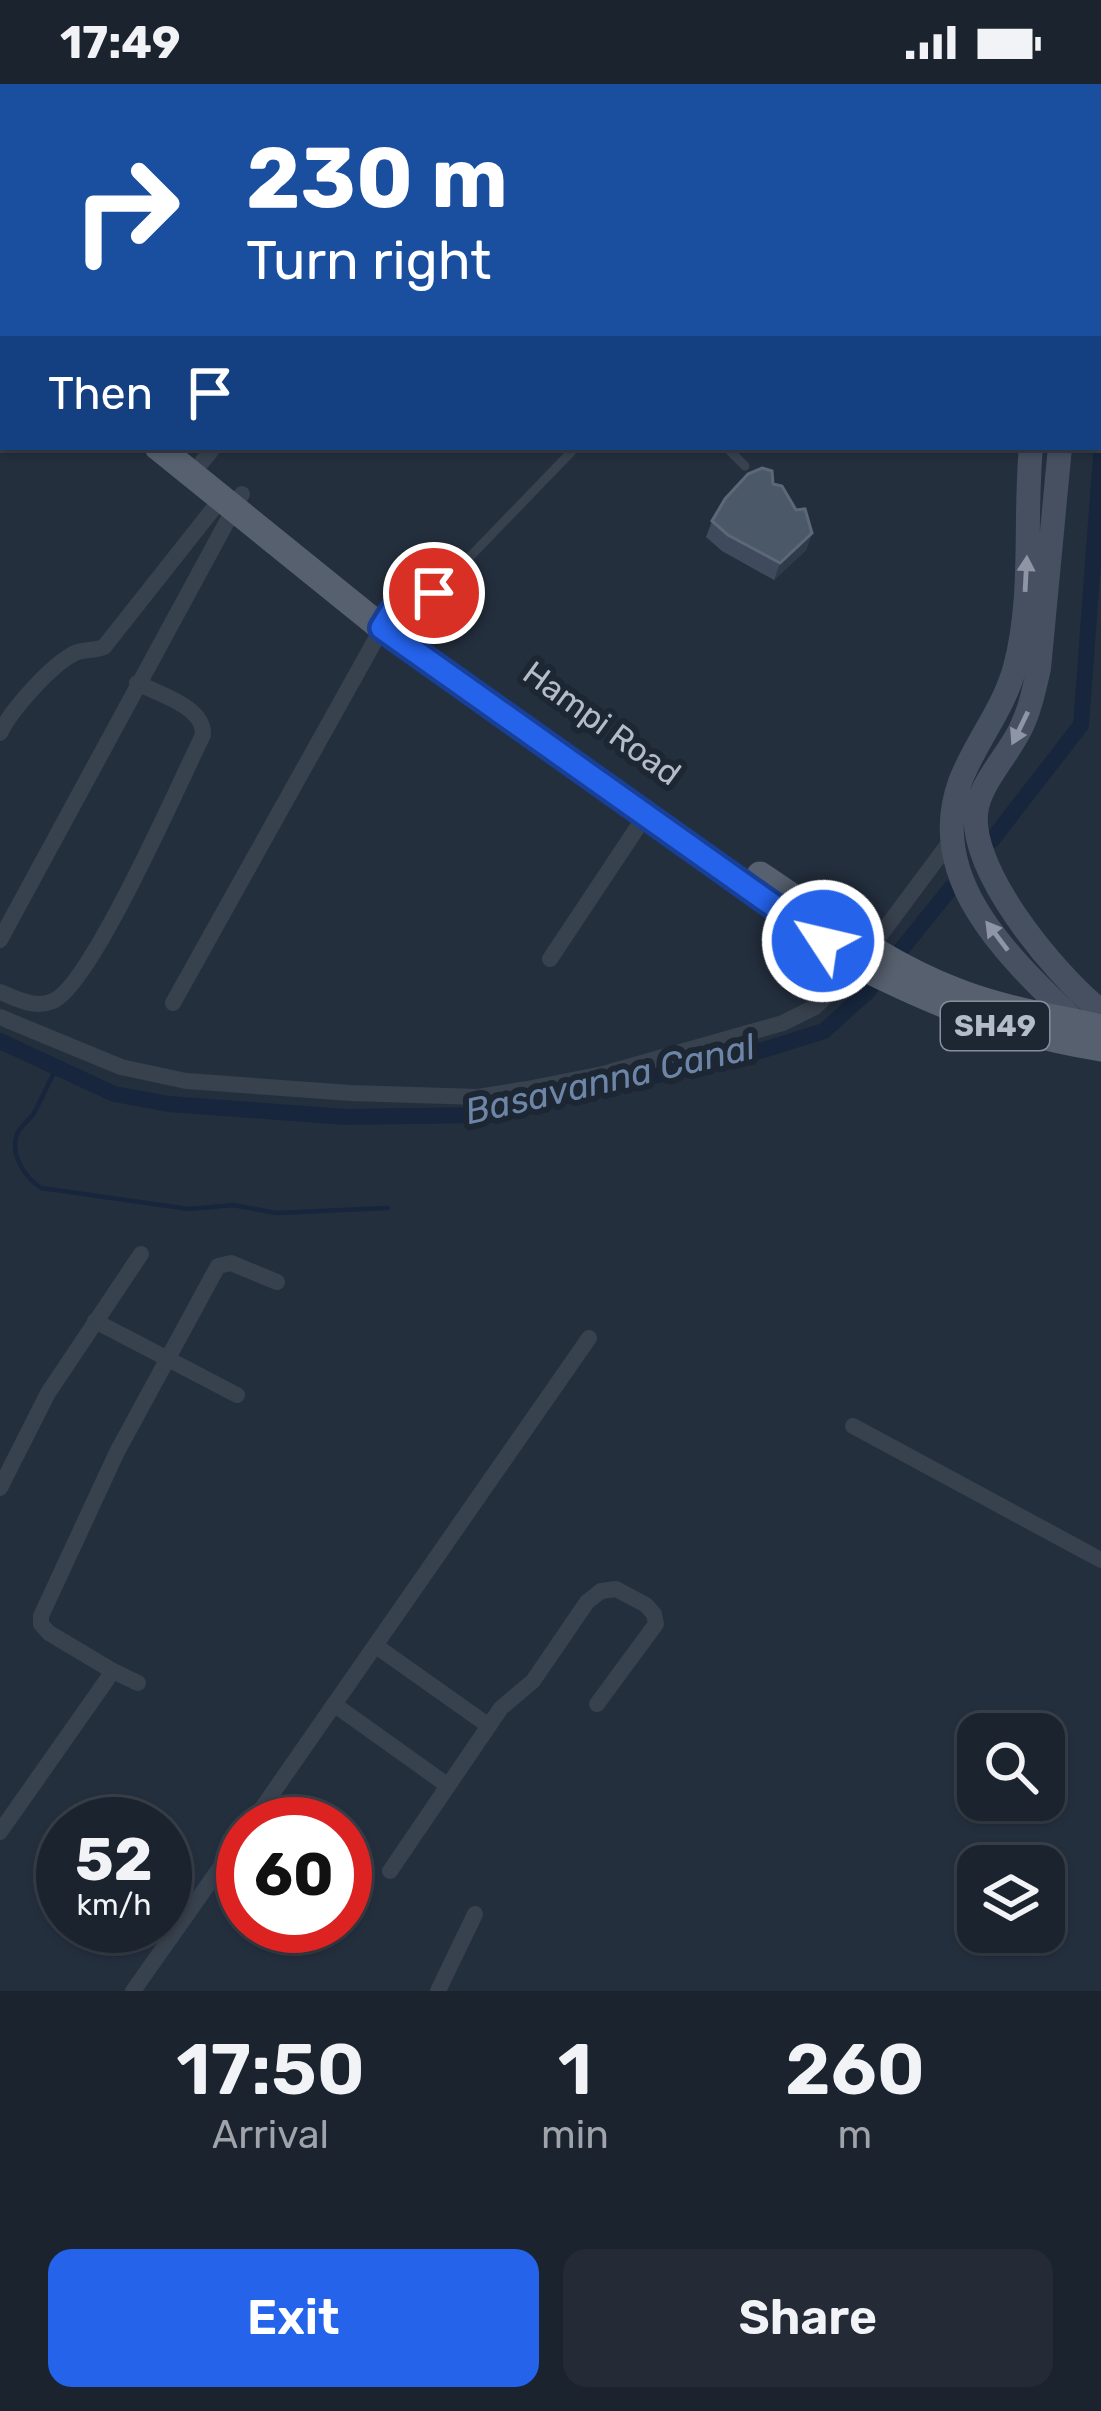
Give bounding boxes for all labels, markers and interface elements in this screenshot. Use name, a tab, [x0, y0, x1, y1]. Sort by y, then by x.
text: 17:49	[60, 16, 181, 69]
text: 230 m	[246, 128, 508, 228]
icon: right	[48, 132, 204, 288]
text: Turn right	[246, 229, 491, 293]
icon: arrive	[177, 360, 243, 426]
text: Then	[48, 367, 153, 420]
pin	[383, 542, 485, 644]
one-way arrow	[1017, 554, 1036, 592]
icon: arrive	[401, 560, 467, 626]
street label: Hampi Road	[516, 653, 688, 793]
one-way arrow	[1010, 710, 1030, 745]
position arrow	[760, 878, 886, 1004]
one-way arrow	[986, 920, 1010, 952]
road number: SH49	[941, 1002, 1049, 1050]
water label: Basavanna Canal	[461, 1024, 760, 1133]
map controls	[957, 1713, 1065, 1953]
button: search	[957, 1713, 1065, 1821]
speed limit sign: 60	[216, 1797, 372, 1953]
text: 52	[75, 1824, 153, 1895]
button: layers	[957, 1845, 1065, 1953]
text: km/h	[77, 1887, 151, 1923]
text: 17:50	[176, 2027, 365, 2112]
text: 1	[558, 2027, 592, 2112]
text: 260	[785, 2027, 925, 2112]
text: Arrival	[212, 2112, 329, 2158]
text: min	[541, 2112, 609, 2158]
text: m	[838, 2112, 872, 2158]
button: Exit	[48, 2249, 539, 2387]
button: Share	[563, 2249, 1053, 2387]

